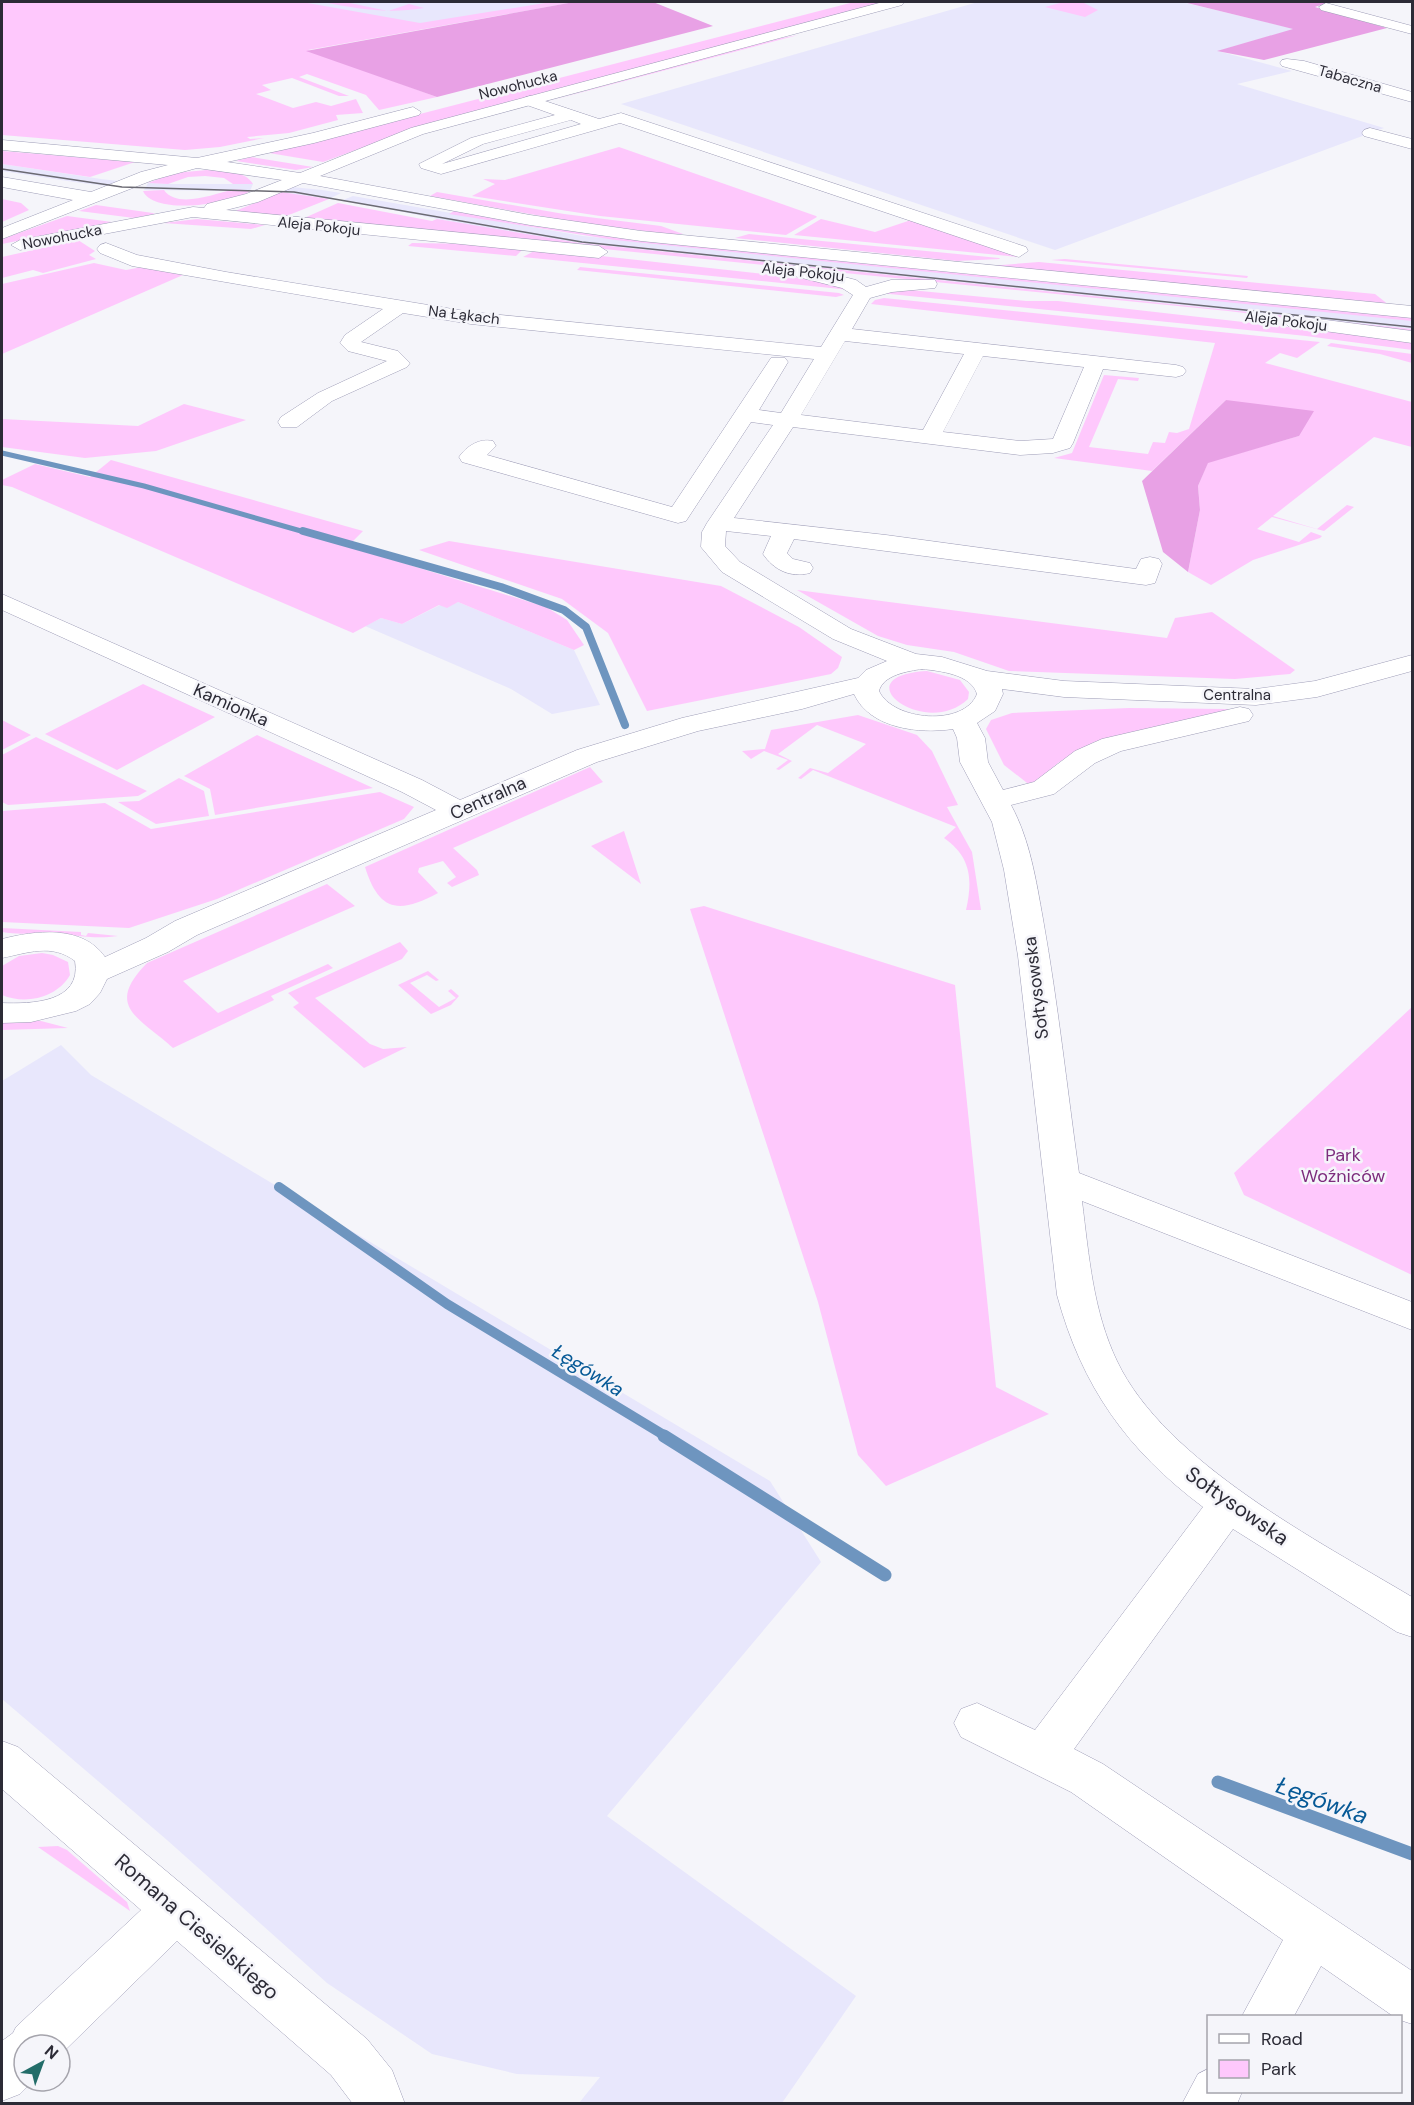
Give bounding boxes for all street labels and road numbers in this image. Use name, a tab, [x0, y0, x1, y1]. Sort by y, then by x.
street label: Tabaczna	[1316, 60, 1384, 98]
street label: Nowohucka	[477, 66, 559, 104]
street label: Aleja Pokoju	[277, 212, 361, 240]
street label: Nowohucka	[21, 220, 103, 254]
street label: Aleja Pokoju	[761, 258, 845, 286]
street label: Na Łąkach	[427, 301, 501, 329]
street label: Aleja Pokoju	[1244, 306, 1328, 336]
street label: Kamionka	[190, 678, 272, 732]
street label: Centralna	[1203, 685, 1271, 705]
street label: Centralna	[446, 771, 530, 825]
street label: Sołtysowska	[1018, 935, 1054, 1041]
street label: Sołtysowska	[1180, 1460, 1294, 1552]
street label: Romana Ciesielskiego	[109, 1848, 285, 2006]

